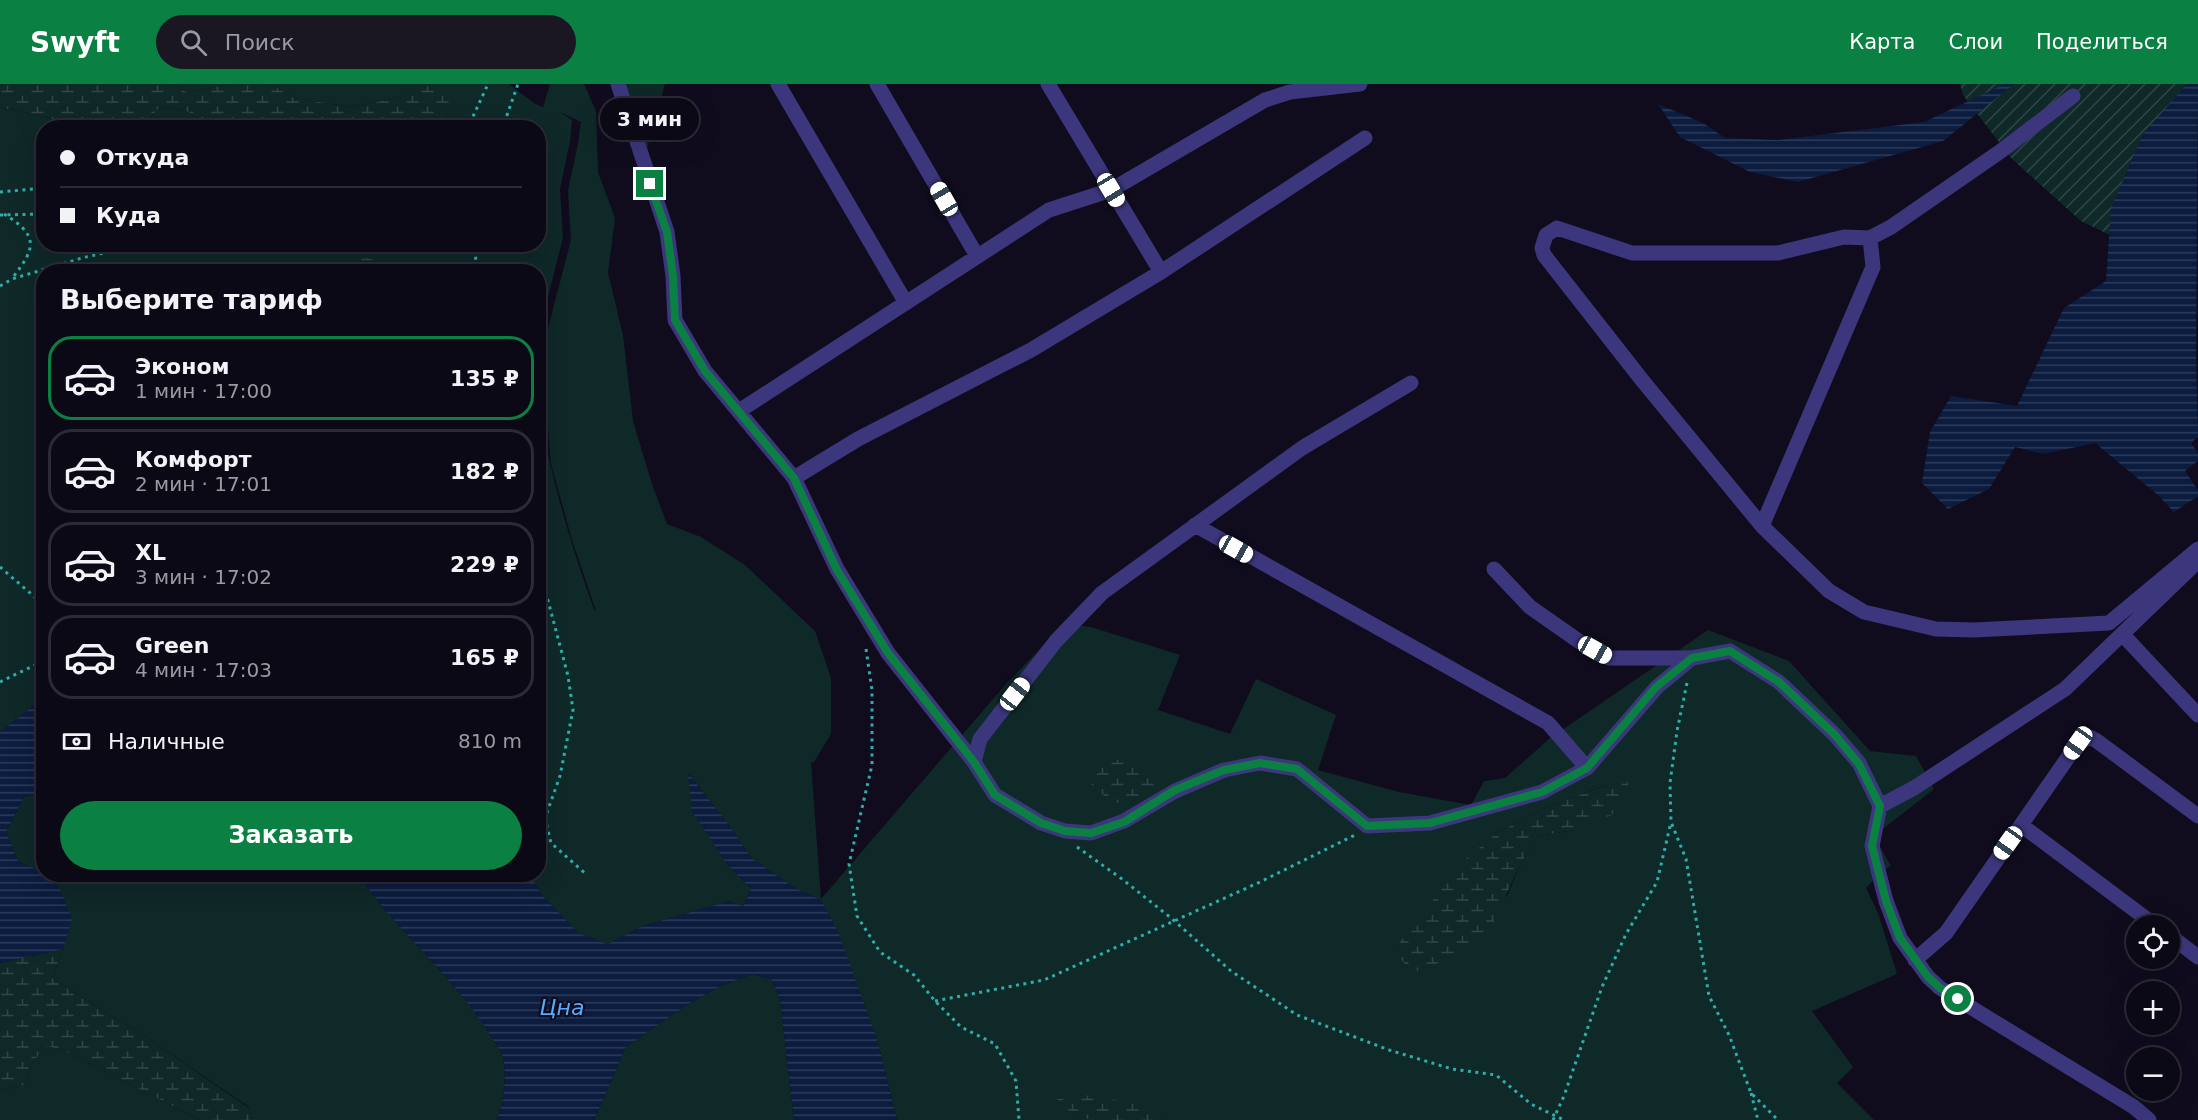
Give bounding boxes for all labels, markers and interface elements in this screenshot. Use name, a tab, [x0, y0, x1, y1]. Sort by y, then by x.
search box	[156, 15, 576, 69]
text: Swyft	[30, 26, 120, 59]
icon: search	[177, 26, 210, 59]
text: Поиск	[225, 30, 295, 55]
text: Карта	[1849, 30, 1915, 54]
text: Слои	[1948, 30, 2003, 54]
text: Поделиться	[2036, 30, 2168, 54]
callout: 3 мин	[600, 97, 700, 139]
text: 3 мин	[617, 107, 682, 131]
text: Откуда	[96, 145, 189, 170]
route end	[636, 170, 663, 197]
car	[1094, 170, 1128, 210]
car	[927, 179, 961, 219]
text: Куда	[96, 203, 161, 228]
text: Выберите тариф	[60, 284, 323, 315]
icon: car	[63, 351, 117, 405]
text: Эконом	[135, 354, 230, 379]
text: 135 ₽	[450, 366, 519, 391]
text: 1 мин · 17:00	[135, 379, 272, 403]
icon: car	[63, 444, 117, 498]
text: Комфорт	[135, 447, 252, 472]
text: 182 ₽	[450, 459, 519, 484]
text: 2 мин · 17:01	[135, 472, 272, 496]
car	[1216, 532, 1256, 566]
icon: car	[63, 537, 117, 591]
text: XL	[135, 540, 166, 565]
text: 229 ₽	[450, 552, 519, 577]
text: 3 мин · 17:02	[135, 565, 272, 589]
icon: car	[63, 630, 117, 684]
text: Green	[135, 633, 209, 658]
car	[1575, 633, 1615, 667]
text: 165 ₽	[450, 645, 519, 670]
text: 4 мин · 17:03	[135, 658, 272, 682]
car	[997, 674, 1033, 714]
car	[2060, 723, 2096, 763]
icon: cash	[60, 725, 93, 758]
text: Наличные	[108, 729, 225, 754]
text: 810 m	[458, 729, 522, 753]
button: Заказать	[60, 801, 522, 870]
car	[1990, 823, 2026, 863]
map controls	[2126, 915, 2180, 1101]
button: locate	[2126, 915, 2180, 969]
button: +	[2126, 981, 2180, 1035]
route start	[1944, 985, 1971, 1012]
water label: Цна	[540, 995, 584, 1020]
button: −	[2126, 1047, 2180, 1101]

